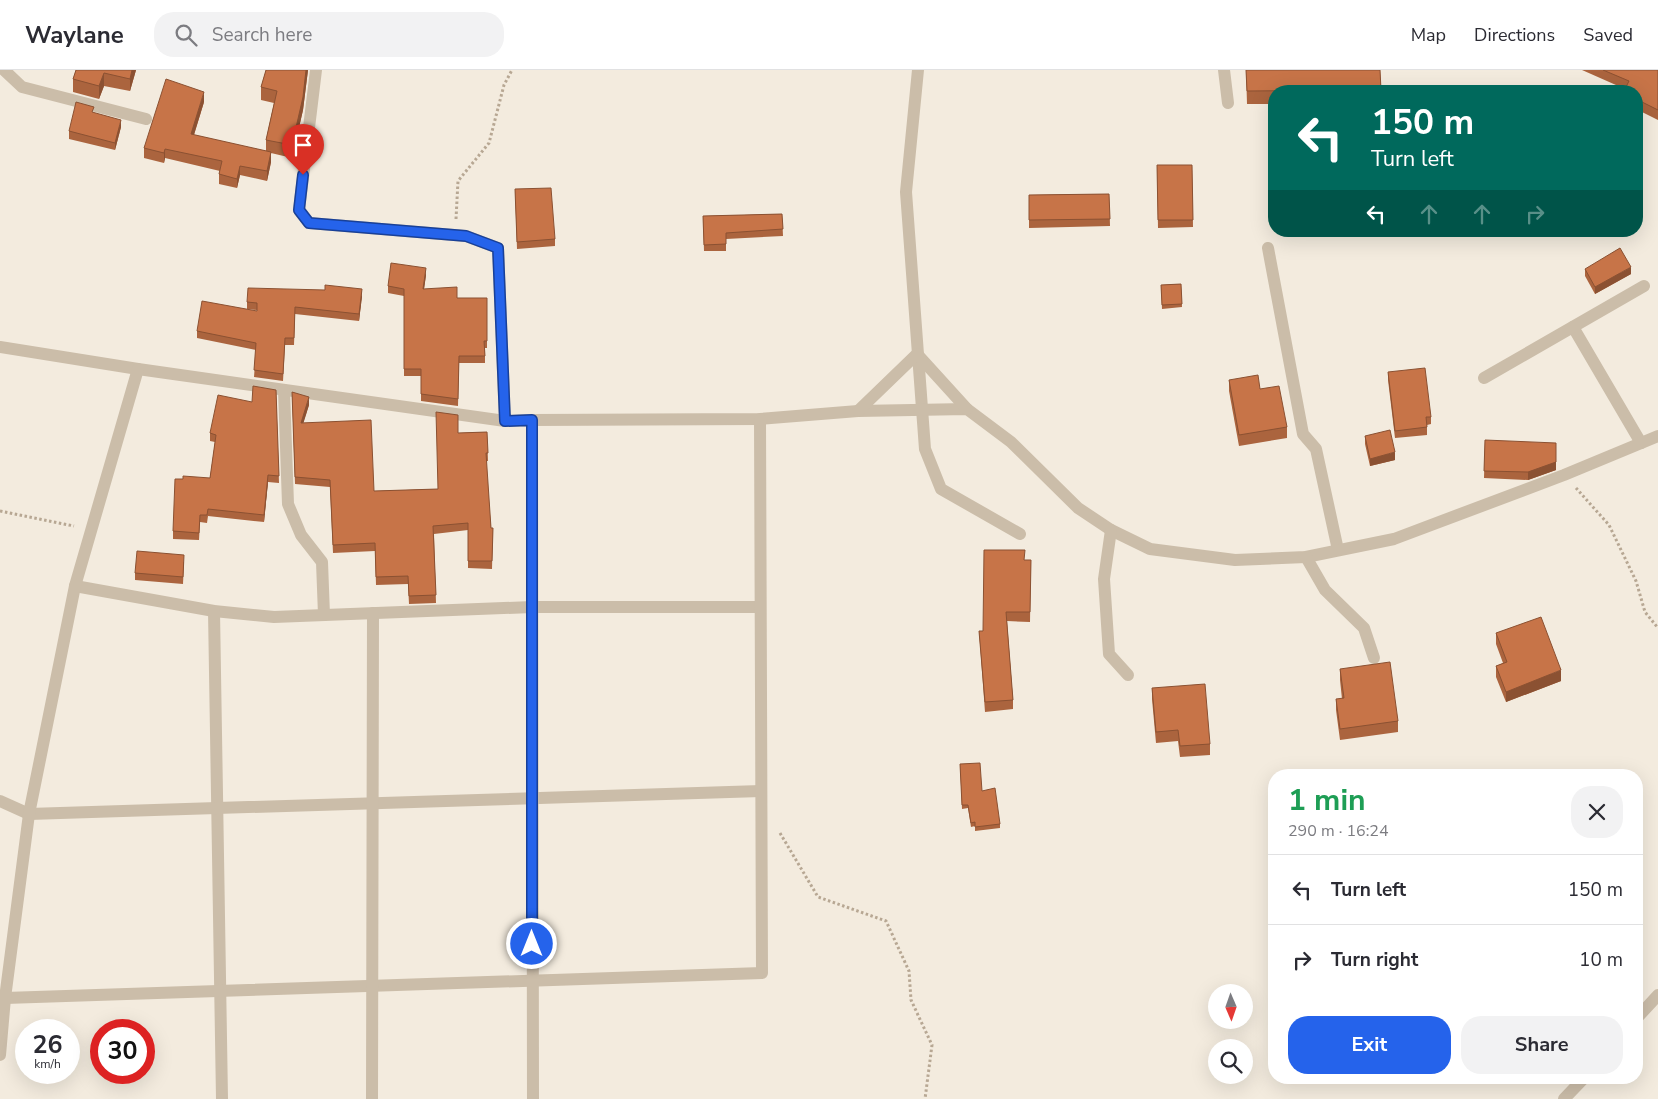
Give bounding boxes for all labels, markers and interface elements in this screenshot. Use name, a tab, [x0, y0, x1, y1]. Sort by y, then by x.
search box	[154, 12, 504, 57]
text: Waylane	[25, 19, 124, 51]
icon: search	[172, 21, 200, 49]
text: Search here	[212, 22, 312, 48]
text: Map	[1411, 23, 1446, 47]
text: Directions	[1474, 23, 1555, 47]
text: Saved	[1583, 23, 1633, 47]
text: 150 m	[1371, 99, 1474, 146]
icon: left	[1288, 105, 1353, 170]
pin	[282, 124, 324, 175]
icon: arrive	[289, 131, 317, 159]
text: Turn left	[1371, 144, 1454, 174]
icon: left	[1362, 200, 1390, 228]
icon: ahead	[1415, 200, 1443, 228]
icon: ahead	[1468, 200, 1496, 228]
icon: right	[1521, 200, 1549, 228]
text: 1 min	[1288, 780, 1366, 821]
button: close	[1571, 786, 1623, 838]
text: 290 m · 16:24	[1288, 820, 1389, 842]
icon: left	[1288, 876, 1316, 904]
text: Turn left	[1331, 877, 1406, 903]
text: 150 m	[1568, 877, 1623, 903]
position arrow	[505, 917, 557, 969]
icon: right	[1288, 946, 1316, 974]
text: Turn right	[1331, 947, 1418, 973]
text: 10 m	[1579, 947, 1623, 973]
north arrow	[1208, 984, 1252, 1029]
map controls	[1208, 984, 1253, 1084]
button: Exit	[1288, 1016, 1451, 1074]
button: Share	[1461, 1016, 1623, 1074]
speed limit sign: 30	[90, 1019, 155, 1084]
text: 26	[32, 1028, 63, 1062]
button: search	[1208, 1039, 1253, 1084]
text: km/h	[34, 1056, 61, 1072]

